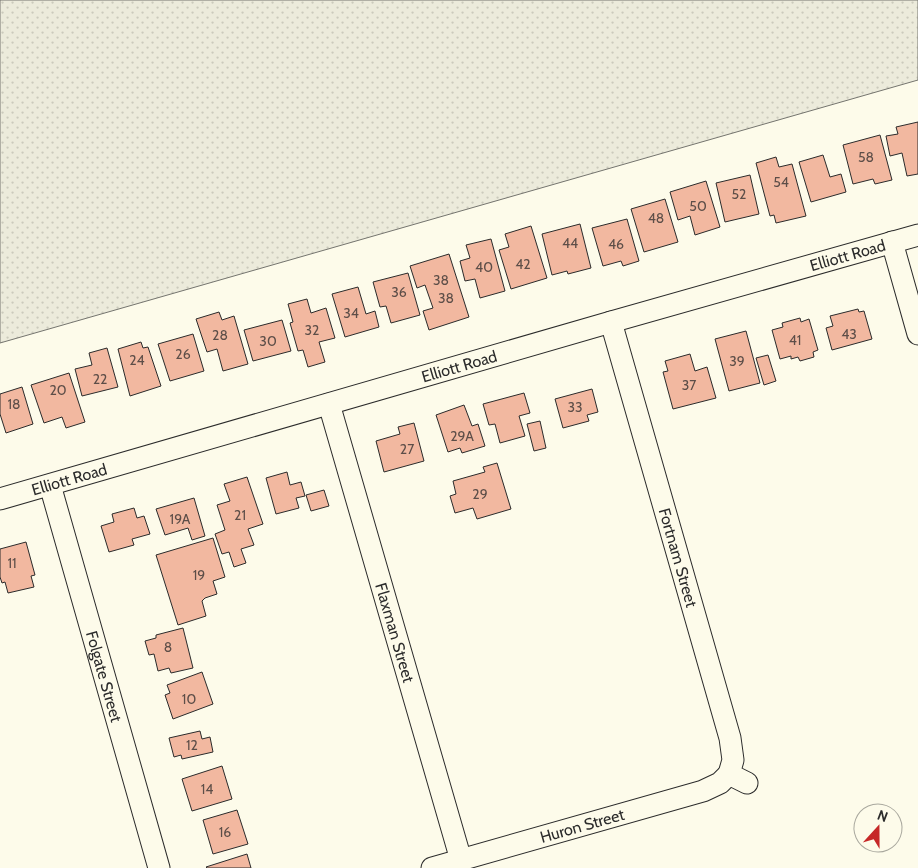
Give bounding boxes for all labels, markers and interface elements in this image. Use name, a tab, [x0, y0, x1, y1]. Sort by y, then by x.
house number: 58	[858, 148, 874, 166]
house number: 54	[773, 173, 789, 191]
house number: 52	[732, 185, 746, 203]
house number: 50	[689, 197, 707, 215]
house number: 48	[648, 209, 664, 227]
house number: 44	[562, 234, 578, 252]
house number: 46	[608, 235, 624, 253]
street label: Elliott Road	[808, 236, 888, 275]
house number: 42	[515, 255, 531, 273]
house number: 40	[475, 258, 493, 276]
house number: 38	[433, 271, 449, 289]
house number: 36	[391, 283, 407, 301]
house number: 38	[438, 289, 454, 307]
house number: 34	[343, 304, 359, 322]
house number: 32	[305, 321, 319, 339]
house number: 43	[841, 325, 857, 343]
house number: 28	[212, 326, 228, 344]
house number: 41	[789, 331, 801, 349]
house number: 30	[259, 332, 277, 350]
house number: 26	[175, 345, 191, 363]
street label: Elliott Road	[419, 347, 499, 386]
house number: 24	[129, 351, 145, 369]
house number: 39	[729, 352, 745, 370]
house number: 22	[93, 370, 107, 388]
house number: 37	[682, 376, 696, 394]
house number: 20	[49, 381, 67, 399]
house number: 18	[7, 395, 21, 413]
house number: 33	[567, 398, 583, 416]
house number: 29A	[450, 427, 474, 445]
house number: 27	[400, 440, 414, 458]
street label: Elliott Road	[29, 460, 109, 499]
house number: 29	[472, 485, 488, 503]
house number: 21	[234, 506, 246, 524]
street label: Fortnam Street	[655, 506, 701, 610]
house number: 19A	[170, 510, 191, 528]
house number: 11	[7, 554, 17, 572]
house number: 19	[193, 566, 205, 584]
street label: Flaxman Street	[371, 581, 418, 685]
street label: Folgate Street	[82, 629, 126, 725]
house number: 8	[164, 638, 172, 656]
house number: 10	[182, 690, 196, 708]
house number: 12	[186, 736, 198, 754]
house number: 14	[201, 780, 213, 798]
north arrow	[853, 803, 903, 853]
street label: Huron Street	[538, 805, 627, 847]
text: N	[875, 806, 891, 826]
house number: 16	[219, 823, 231, 841]

